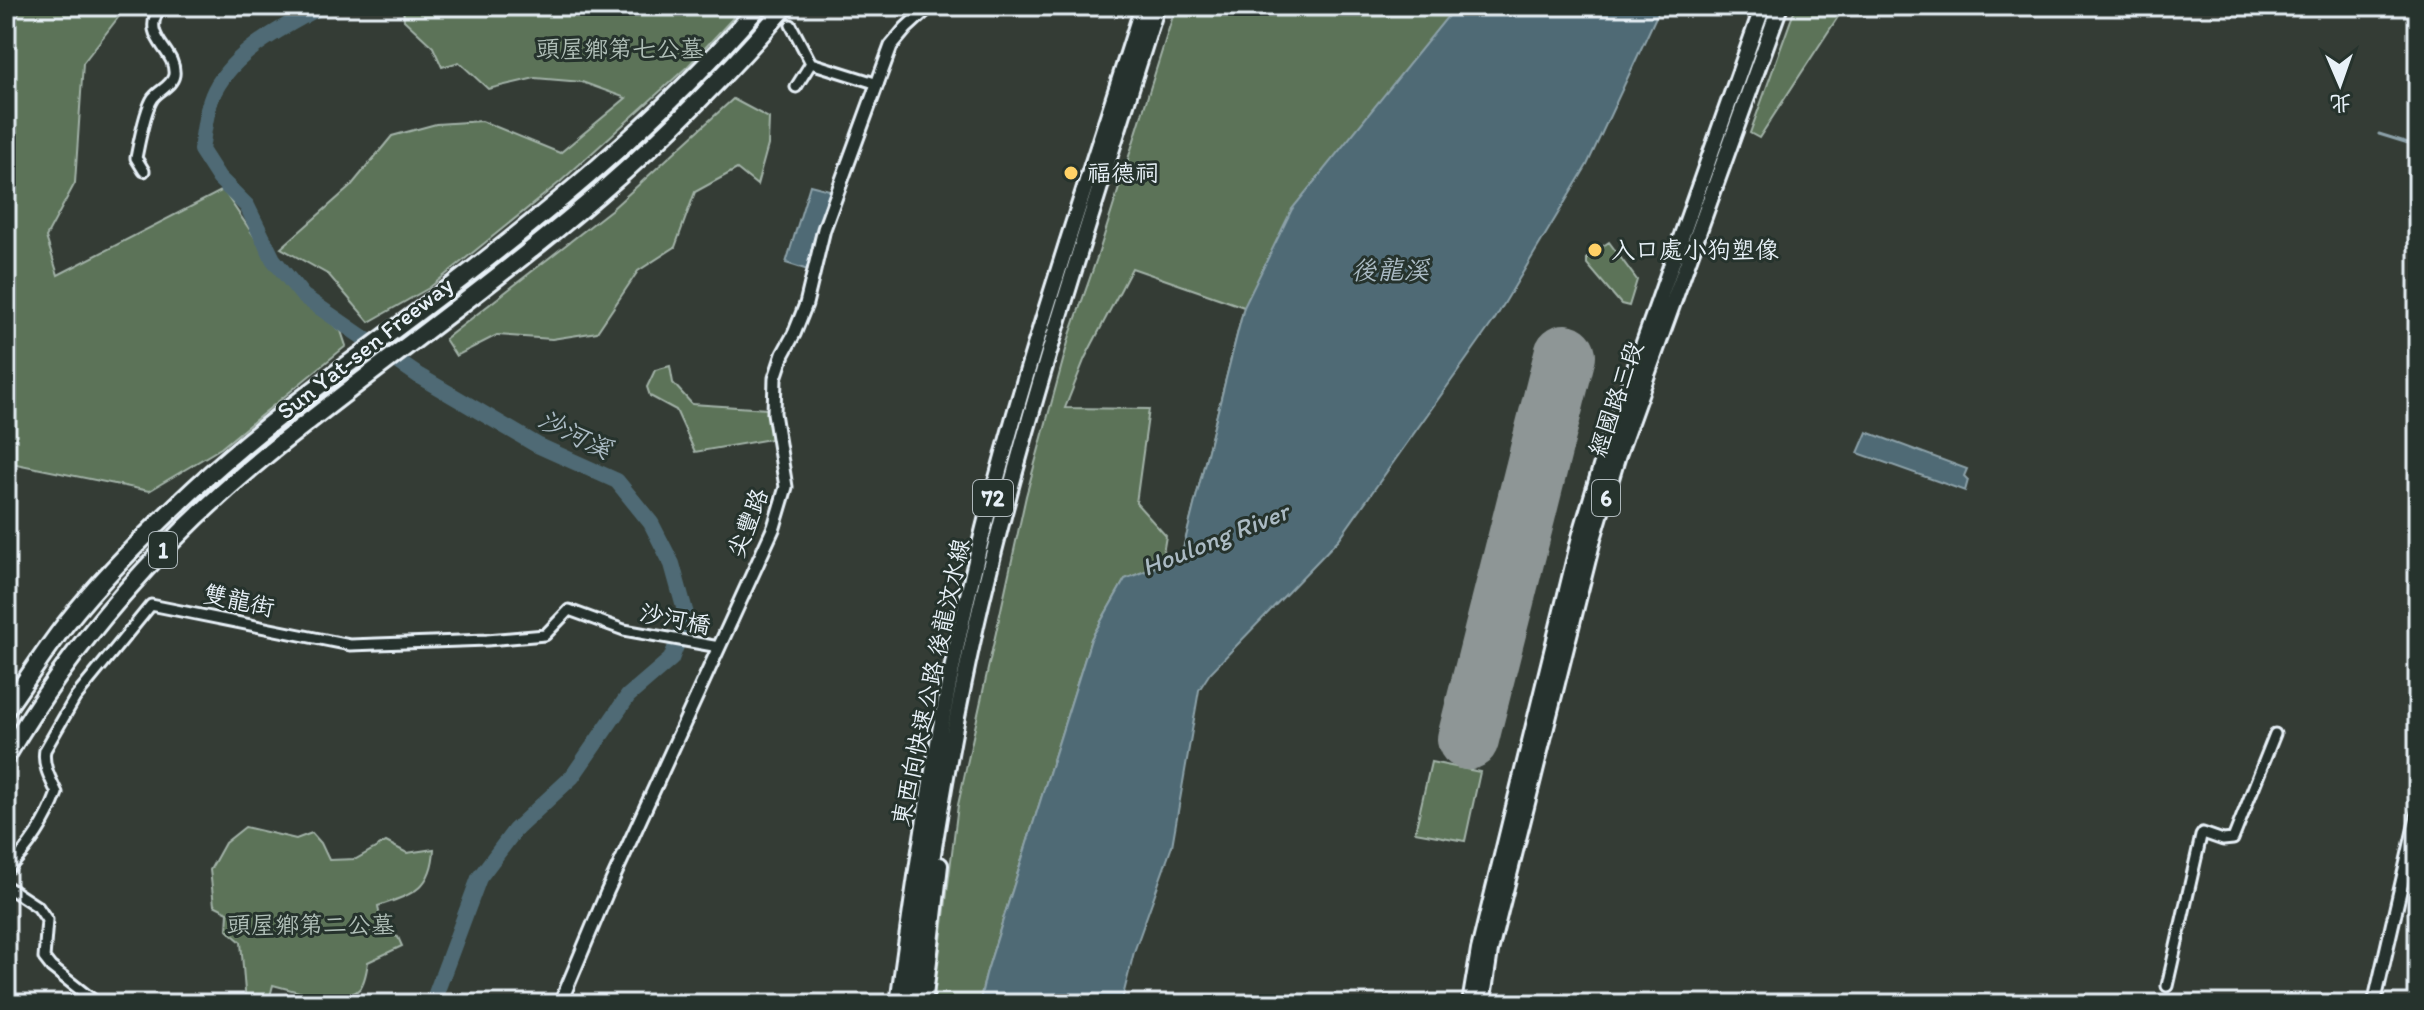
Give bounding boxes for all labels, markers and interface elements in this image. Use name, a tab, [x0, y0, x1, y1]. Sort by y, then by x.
park label: 頭屋鄉第七公墓	[536, 34, 704, 63]
north arrow	[2300, 44, 2380, 124]
text: 北	[2329, 90, 2352, 117]
place label: 福德祠	[1087, 158, 1159, 187]
marker: 福德祠	[1062, 164, 1080, 182]
place label: 入口處小狗塑像	[1611, 235, 1779, 264]
marker: 入口處小狗塑像	[1586, 241, 1604, 259]
water label: 後龍溪	[1351, 254, 1431, 286]
street label: Sun Yat-sen Freeway	[271, 270, 458, 425]
street label: 經國路三段	[1582, 337, 1649, 460]
water label: 沙河溪	[533, 403, 619, 466]
road number: 72	[973, 480, 1013, 516]
road number: 6	[1592, 480, 1620, 516]
street label: 尖豐路	[721, 484, 774, 562]
water label: Houlong River	[1137, 494, 1296, 583]
road number: 1	[149, 532, 177, 568]
street label: 東西向快速公路 後龍汶水線	[886, 535, 975, 828]
street label: 雙龍街	[201, 579, 277, 622]
street label: 沙河橋	[637, 597, 713, 640]
park label: 頭屋鄉第二公墓	[227, 910, 395, 939]

